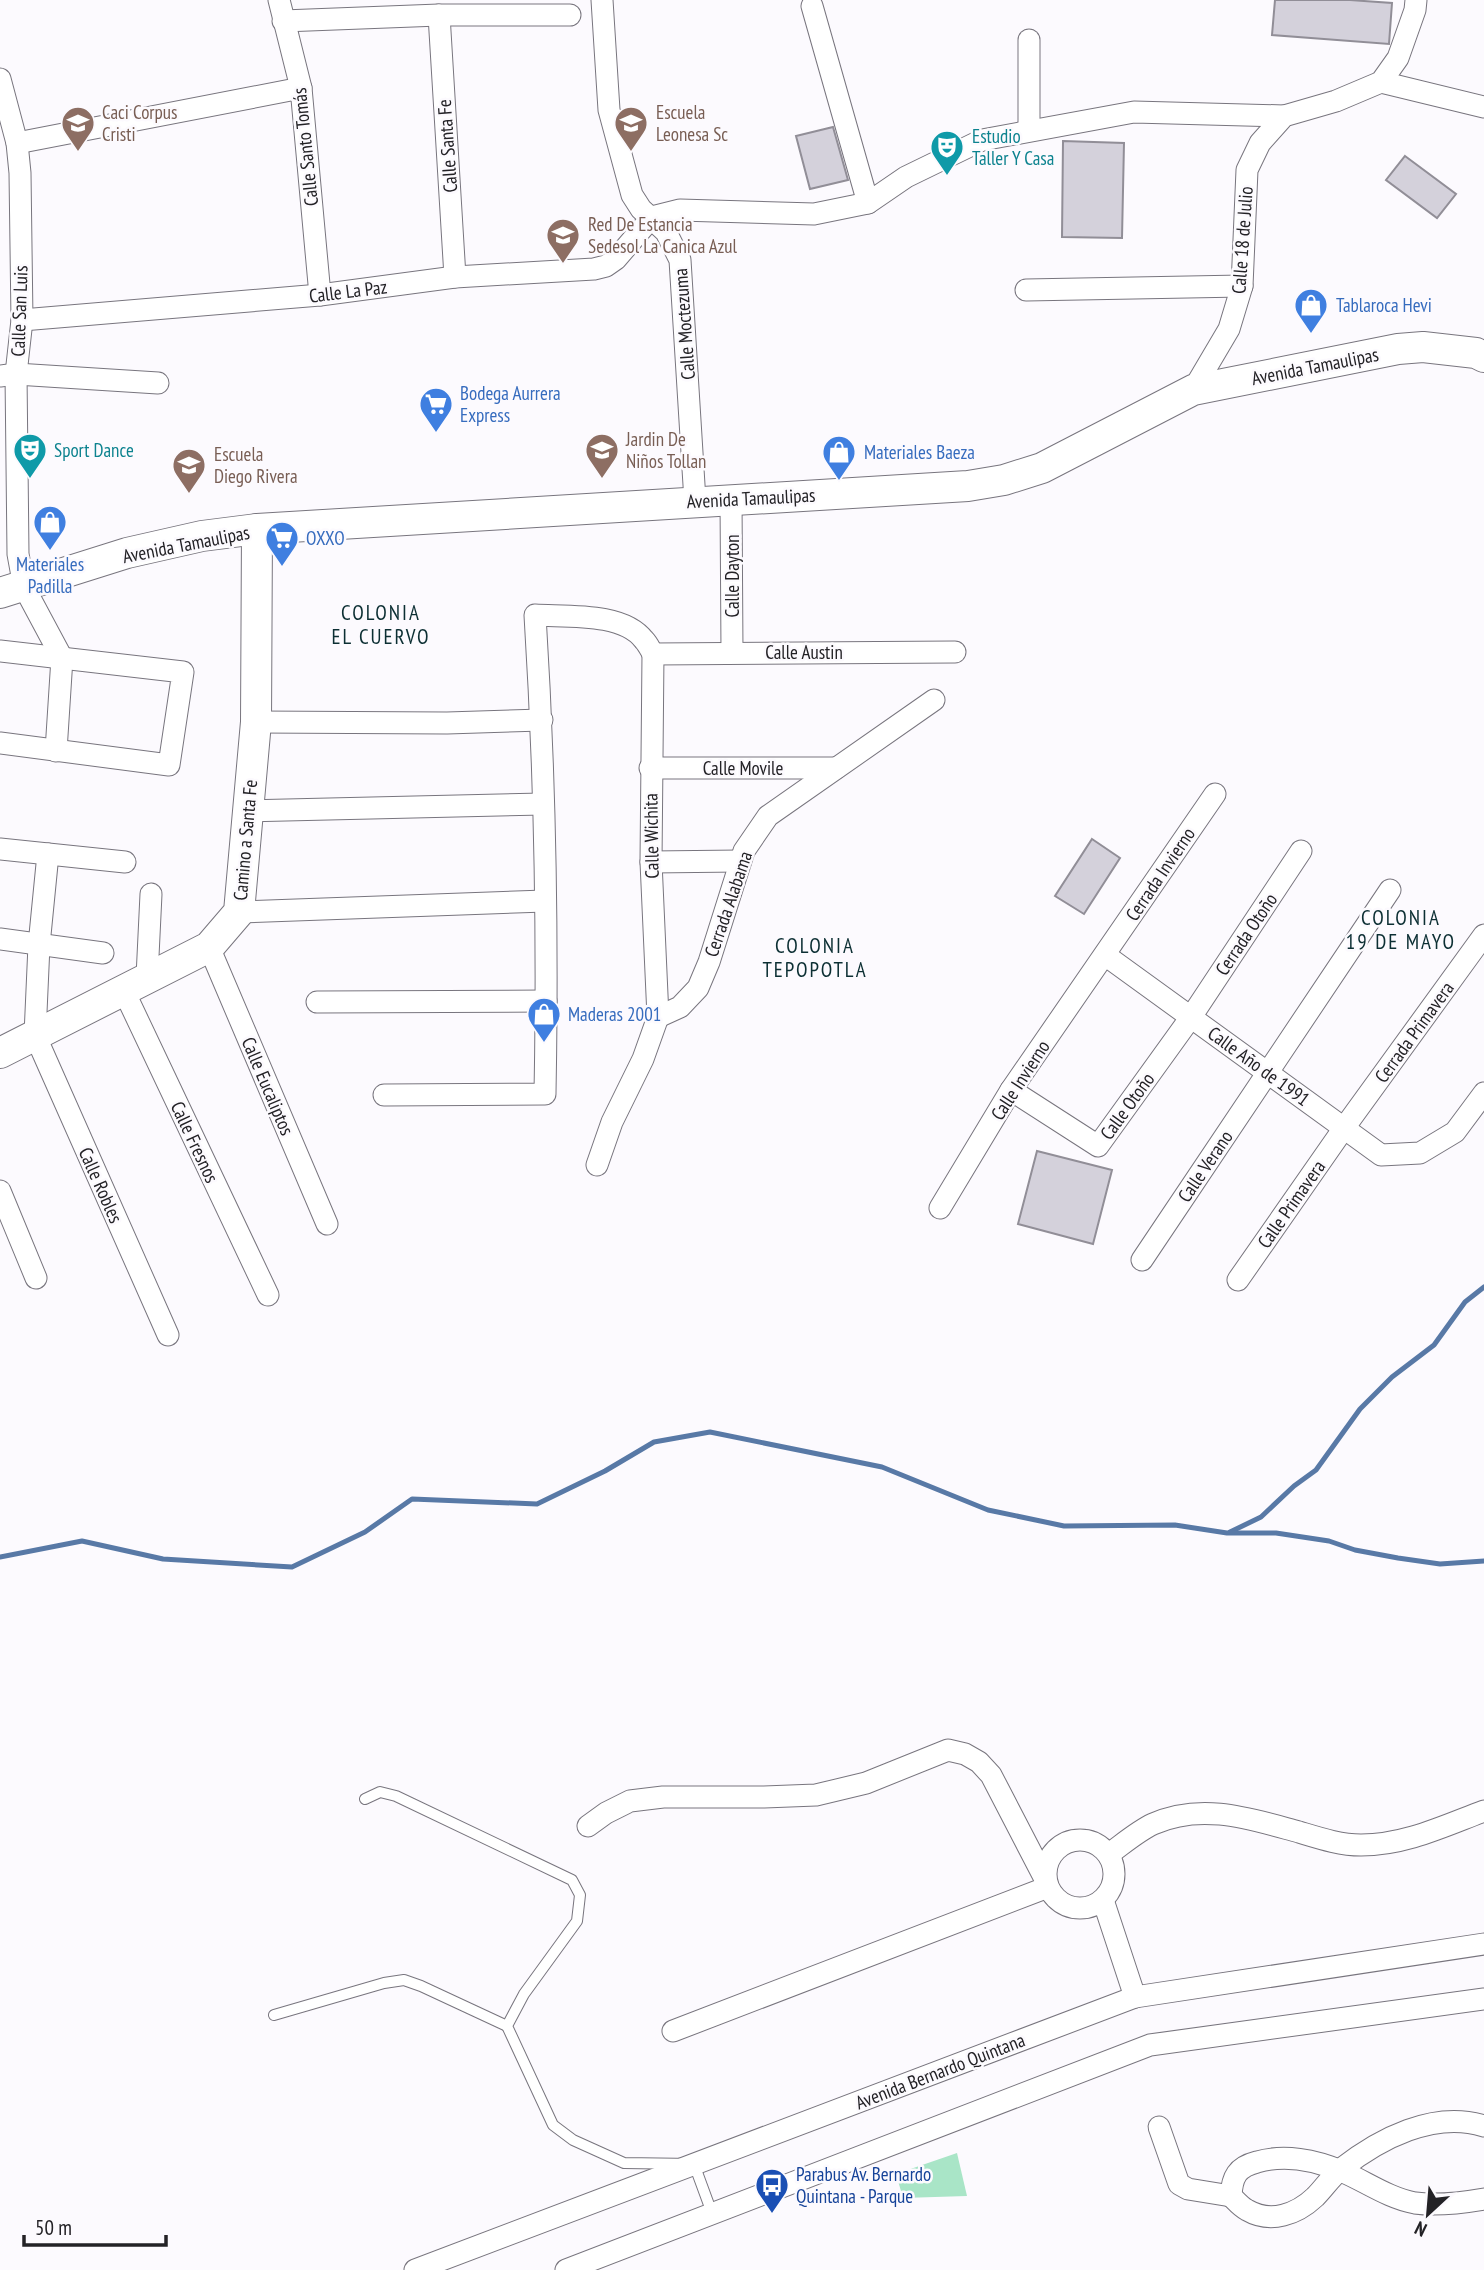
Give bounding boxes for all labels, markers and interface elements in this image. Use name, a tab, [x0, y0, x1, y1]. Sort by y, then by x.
street label: Calle Santo Tomás	[287, 87, 323, 207]
street label: Calle Santa Fe	[432, 98, 462, 193]
place label: Caci Corpus Cristi	[102, 100, 178, 146]
place label: Escuela Leonesa Sc	[656, 100, 728, 146]
school or university icon: Caci Corpus Cristi	[59, 104, 97, 153]
school or university icon: Escuela Leonesa Sc	[612, 104, 650, 153]
place label: Estudio Taller Y Casa	[972, 124, 1054, 170]
theatre icon: Estudio Taller Y Casa	[928, 128, 966, 177]
street label: Calle 18 de Julio	[1226, 185, 1258, 295]
place label: Red De Estancia Sedesol La Canica Azul	[588, 212, 738, 258]
school or university icon: Red De Estancia Sedesol La Canica Azul	[544, 216, 582, 265]
street label: Calle San Luis	[5, 265, 33, 357]
street label: Calle Moctezuma	[668, 267, 700, 381]
street label: Calle La Paz	[308, 274, 389, 308]
shop icon: Tablaroca Hevi	[1292, 286, 1330, 335]
place label: Tablaroca Hevi	[1336, 293, 1432, 317]
street label: Avenida Tamaulipas	[1249, 342, 1381, 390]
place label: Bodega Aurrera Express	[460, 381, 561, 427]
supermarket icon: Bodega Aurrera Express	[417, 385, 455, 434]
place label: Jardin De Niños Tollan	[625, 427, 706, 473]
theatre icon: Sport Dance	[11, 431, 49, 480]
school or university icon: Jardin De Niños Tollan	[583, 431, 621, 480]
shop icon: Materiales Baeza	[820, 433, 858, 482]
place label: Sport Dance	[54, 438, 134, 462]
place label: Materiales Baeza	[864, 440, 975, 464]
place label: Escuela Diego Rivera	[214, 442, 298, 488]
school or university icon: Escuela Diego Rivera	[170, 446, 208, 495]
street label: Avenida Tamaulipas	[686, 483, 816, 513]
shop icon: Materiales Padilla	[31, 503, 69, 552]
supermarket icon: OXXO	[263, 519, 301, 568]
street label: Avenida Tamaulipas	[120, 520, 252, 568]
place label: OXXO	[306, 526, 345, 550]
street label: Calle Dayton	[720, 534, 744, 618]
place label: Materiales Padilla	[16, 552, 84, 598]
district label: COLONIA EL CUERVO	[331, 599, 431, 650]
street label: Calle Austin	[765, 640, 843, 664]
street label: Calle Movile	[703, 756, 783, 780]
street label: Camino a Santa Fe	[228, 778, 262, 902]
street label: Calle Wichita	[638, 793, 664, 879]
street label: Cerrada Invierno	[1120, 823, 1200, 925]
street label: Cerrada Alabama	[699, 848, 757, 960]
street label: Cerrada Otoño	[1210, 888, 1282, 980]
district label: COLONIA 19 DE MAYO	[1346, 904, 1456, 955]
district label: COLONIA TEPOPOTLA	[762, 932, 868, 983]
street label: Cerrada Primavera	[1369, 977, 1459, 1087]
shop icon: Maderas 2001	[525, 995, 563, 1044]
place label: Maderas 2001	[568, 1002, 661, 1026]
street label: Calle Año de 1991	[1203, 1021, 1315, 1111]
street label: Calle Eucaliptos	[237, 1033, 299, 1139]
street label: Calle Invierno	[985, 1035, 1055, 1125]
street label: Calle Otoño	[1095, 1068, 1159, 1144]
street label: Calle Fresnos	[166, 1097, 224, 1187]
street label: Calle Verano	[1172, 1126, 1238, 1206]
street label: Calle Robles	[74, 1143, 128, 1227]
street label: Calle Primavera	[1252, 1155, 1330, 1253]
street label: Avenida Bernardo Quintana	[852, 2028, 1028, 2114]
place label: Parabus Av. Bernardo Quintana - Parque	[796, 2162, 931, 2208]
bus stop icon: Parabus Av. Bernardo Quintana - Parque	[753, 2166, 791, 2215]
north arrow	[1393, 2179, 1463, 2249]
scale bar	[24, 2204, 166, 2248]
text: 50 m	[35, 2214, 72, 2241]
text: N	[1411, 2216, 1430, 2242]

